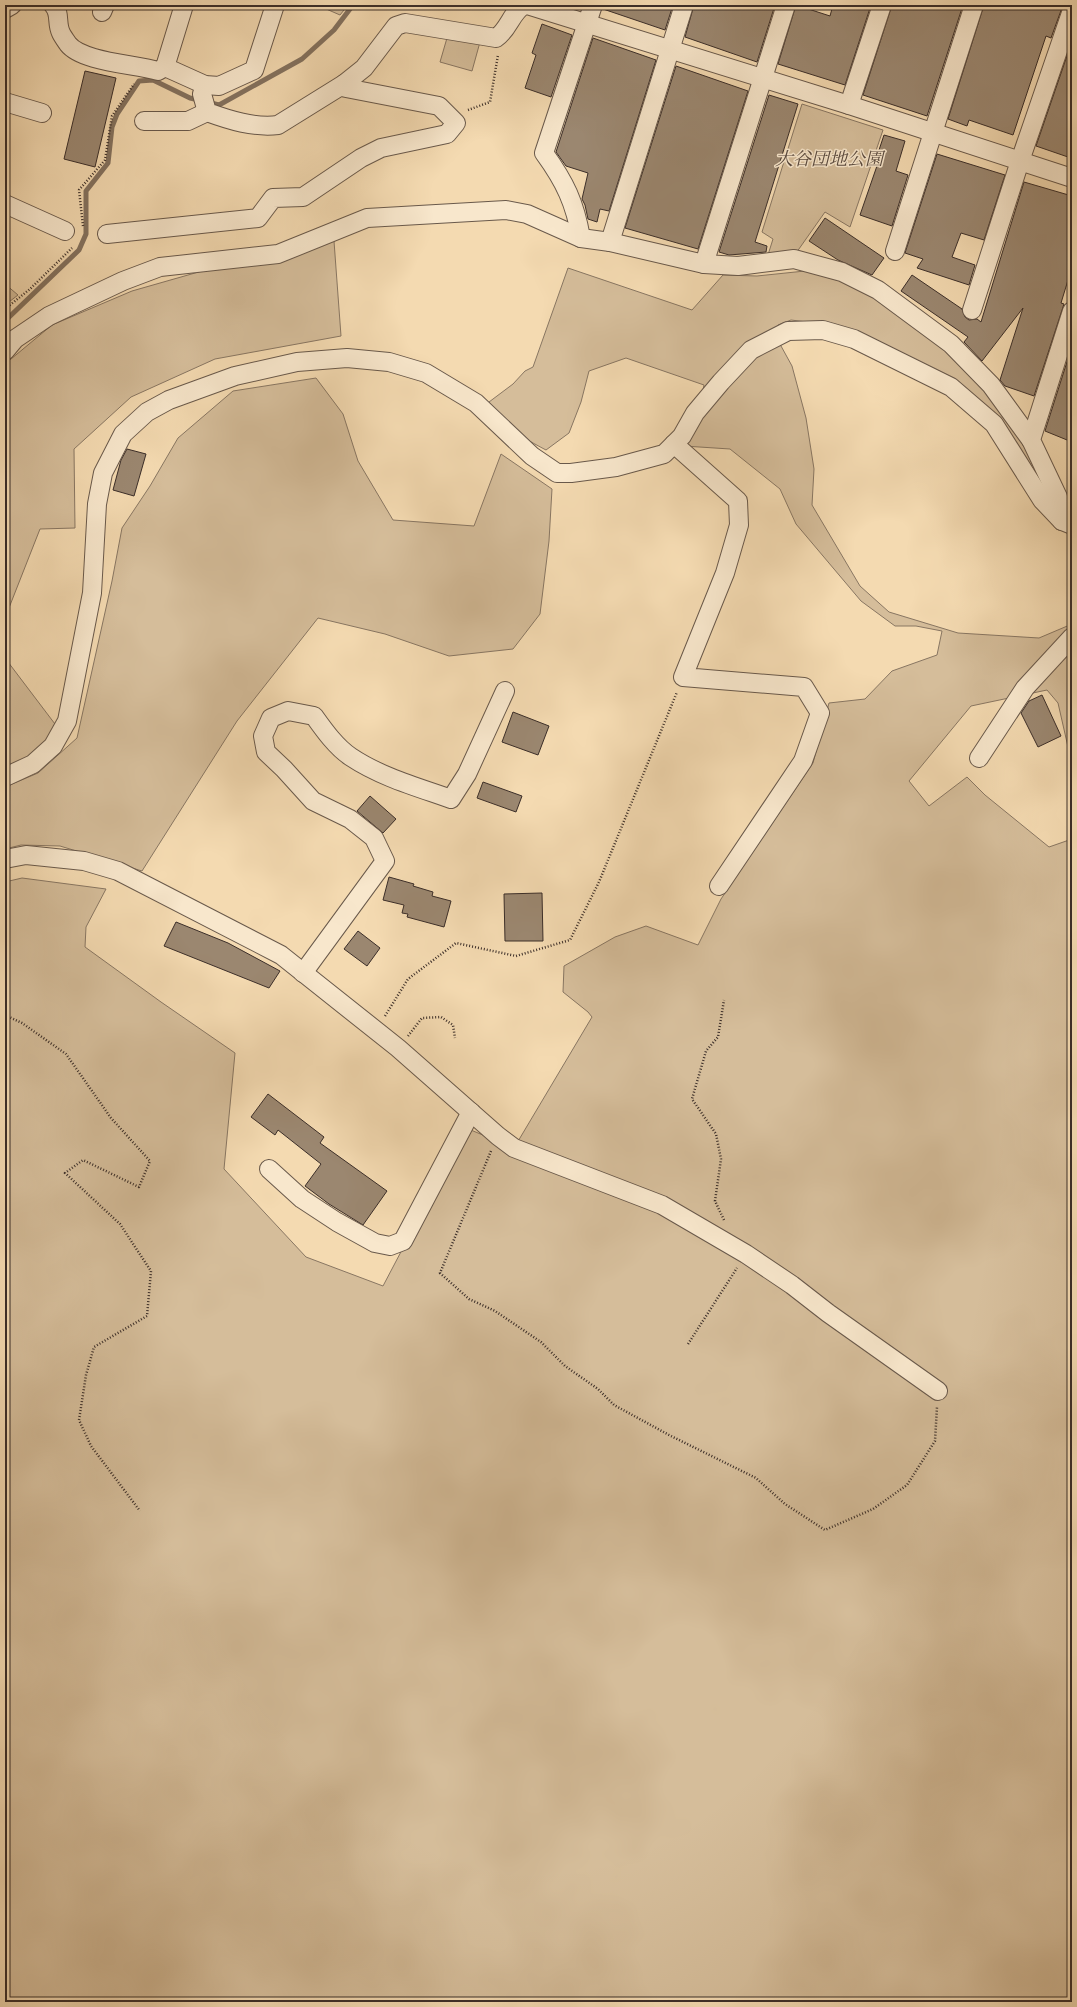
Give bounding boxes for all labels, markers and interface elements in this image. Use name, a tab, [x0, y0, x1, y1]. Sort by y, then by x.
park label: 大谷団地公園	[775, 147, 886, 170]

